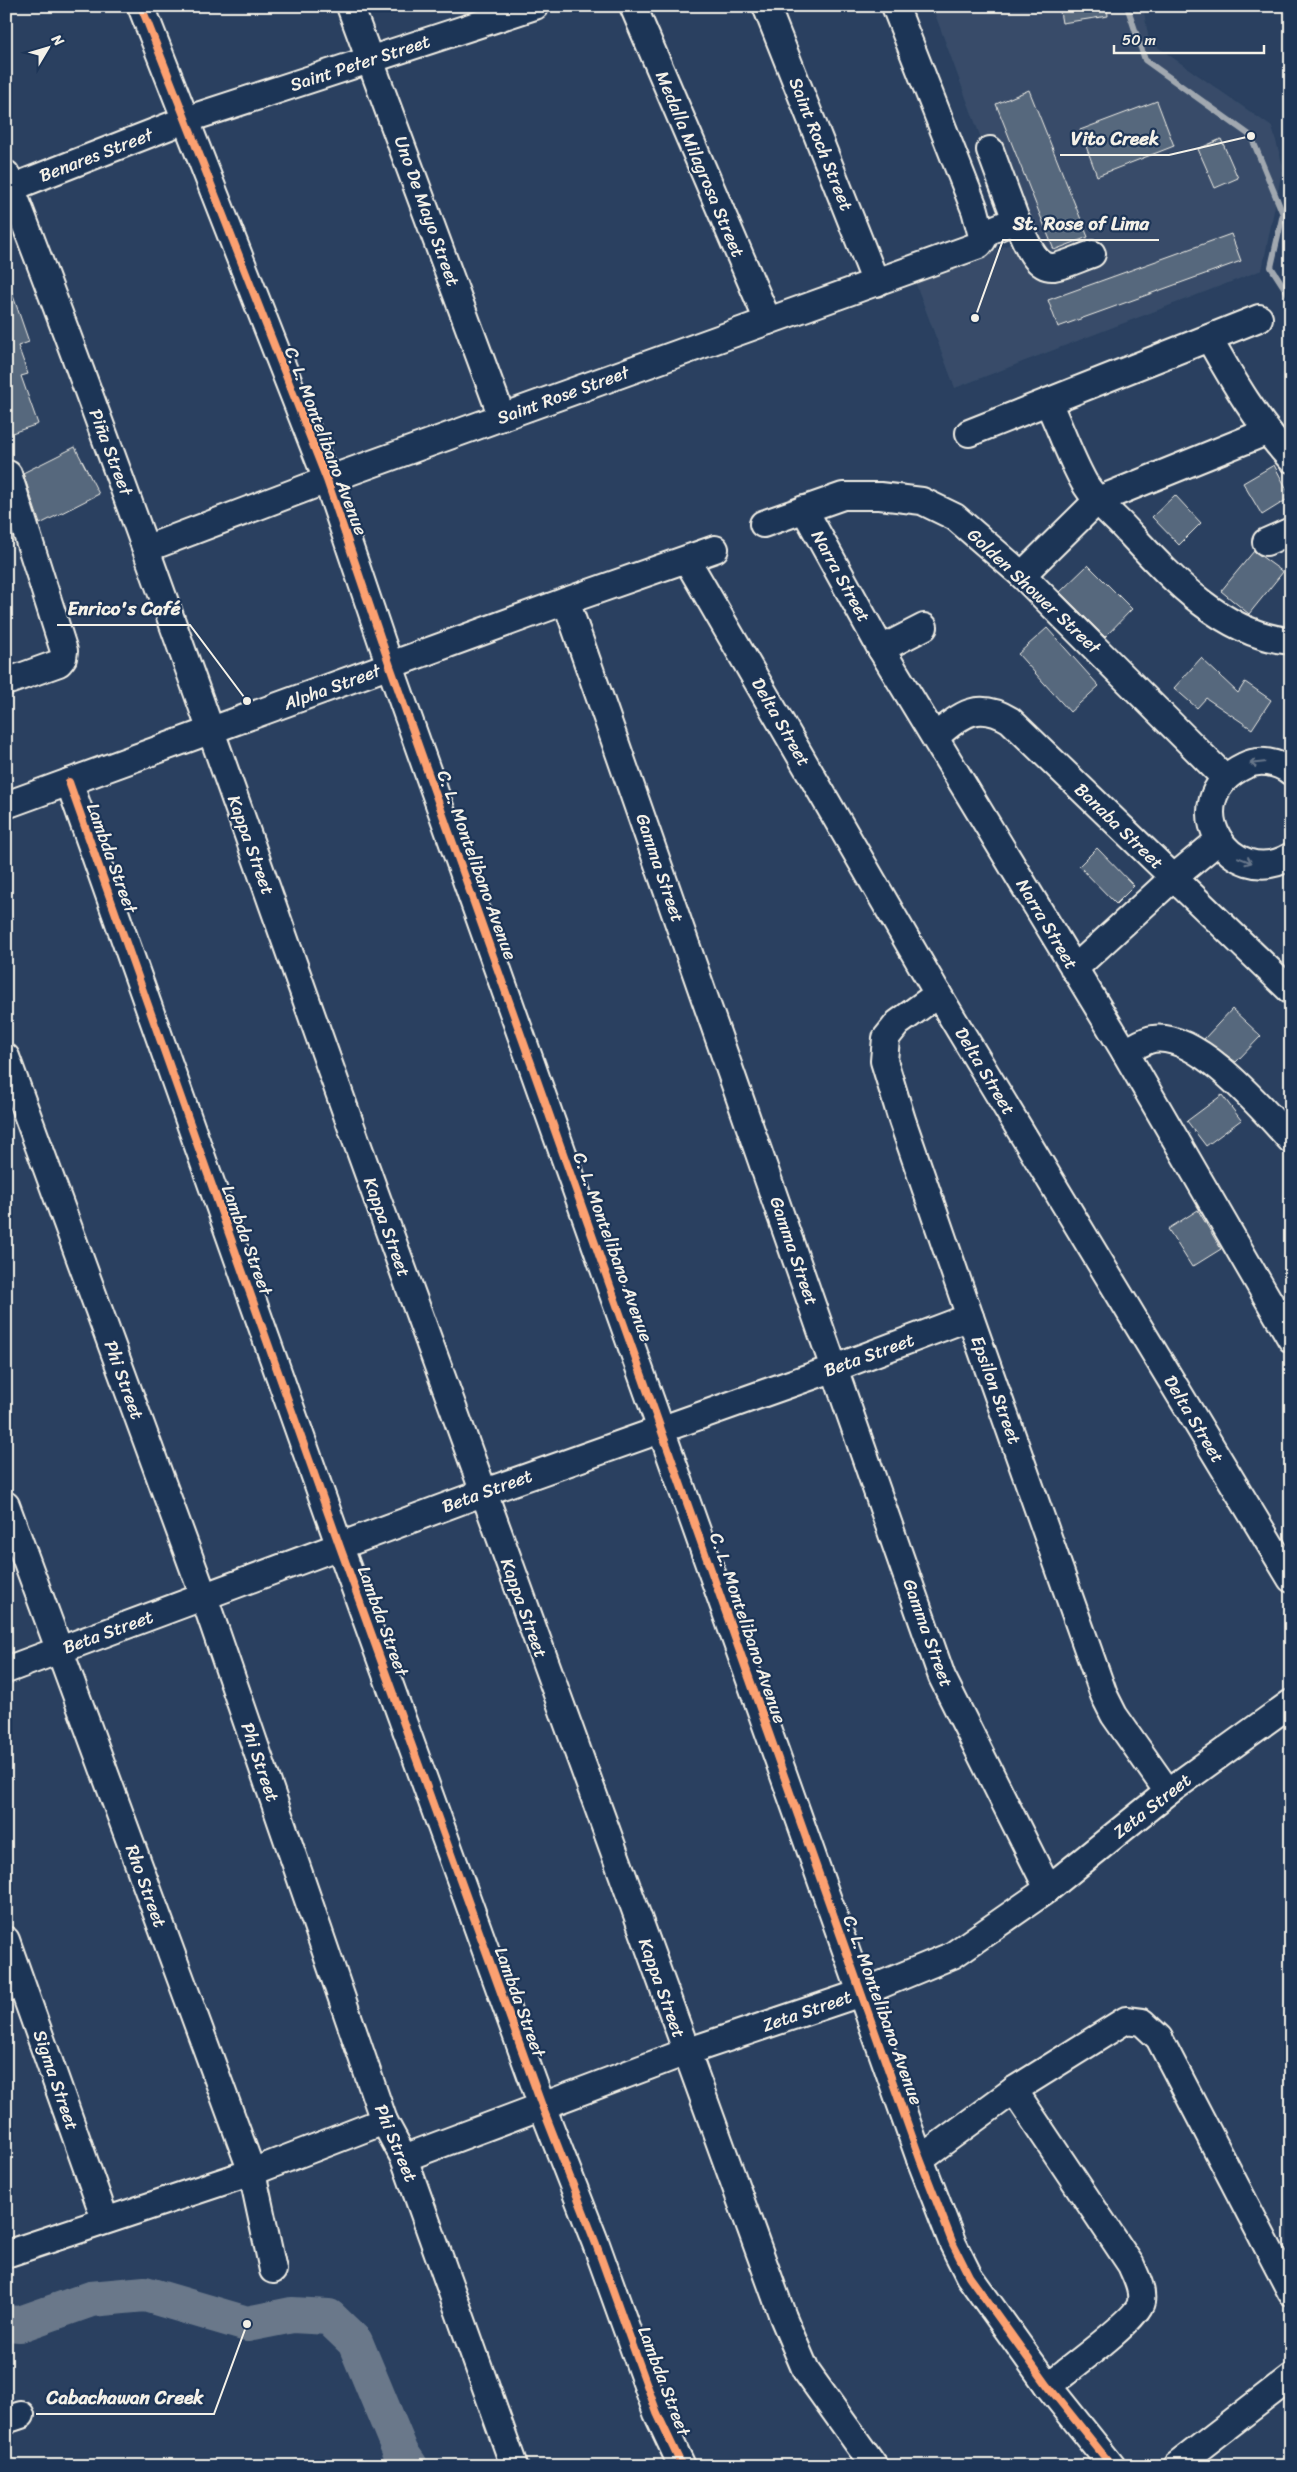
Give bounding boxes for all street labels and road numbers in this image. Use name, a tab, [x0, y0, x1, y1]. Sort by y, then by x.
street label: Saint Peter Street	[286, 25, 435, 101]
street label: Medalla Milagrosa Street	[646, 66, 754, 262]
street label: Saint Roch Street	[780, 72, 862, 216]
street label: Benares Street	[34, 118, 158, 191]
street label: Uno De Mayo Street	[385, 131, 469, 291]
street label: C. L. Montelibano Avenue	[275, 342, 377, 540]
street label: Saint Rose Street	[492, 356, 634, 434]
street label: Piña Street	[80, 404, 143, 501]
street label: Golden Shower Street	[960, 520, 1109, 662]
street label: Narra Street	[802, 524, 880, 628]
street label: Alpha Street	[278, 654, 386, 720]
street label: Delta Street	[743, 671, 820, 773]
street label: C. L. Montelibano Avenue	[428, 765, 526, 965]
street label: Banaba Street	[1067, 775, 1171, 877]
street label: Kappa Street	[218, 790, 284, 900]
street label: Lambda Street	[77, 798, 147, 919]
street label: Gamma Street	[626, 809, 694, 927]
street label: Narra Street	[1007, 872, 1087, 976]
street label: Delta Street	[946, 1021, 1024, 1122]
street label: C. L. Montelibano Avenue	[564, 1147, 662, 1347]
street label: Kappa Street	[354, 1172, 420, 1282]
street label: Lambda Street	[212, 1180, 282, 1301]
street label: Gamma Street	[760, 1192, 828, 1310]
street label: Beta Street	[819, 1324, 919, 1386]
street label: Epsilon Street	[962, 1331, 1031, 1449]
street label: Phi Street	[95, 1336, 153, 1424]
street label: Delta Street	[1155, 1369, 1233, 1470]
street label: Beta Street	[437, 1460, 537, 1522]
street label: C. L. Montelibano Avenue	[700, 1528, 796, 1728]
street label: Kappa Street	[491, 1553, 557, 1663]
street label: Lambda Street	[348, 1561, 418, 1682]
street label: Gamma Street	[894, 1574, 962, 1692]
street label: Beta Street	[58, 1601, 158, 1663]
street label: Phi Street	[231, 1718, 289, 1806]
street label: Zeta Street	[1106, 1765, 1199, 1847]
street label: Rho Street	[116, 1840, 176, 1932]
street label: C. L. Montelibano Avenue	[834, 1910, 932, 2110]
street label: Kappa Street	[629, 1933, 695, 2043]
street label: Lambda Street	[485, 1942, 555, 2063]
street label: Zeta Street	[758, 1981, 856, 2041]
street label: Sigma Street	[24, 2025, 88, 2135]
street label: Phi Street	[365, 2099, 427, 2187]
street label: Lambda Street	[628, 2321, 700, 2441]

